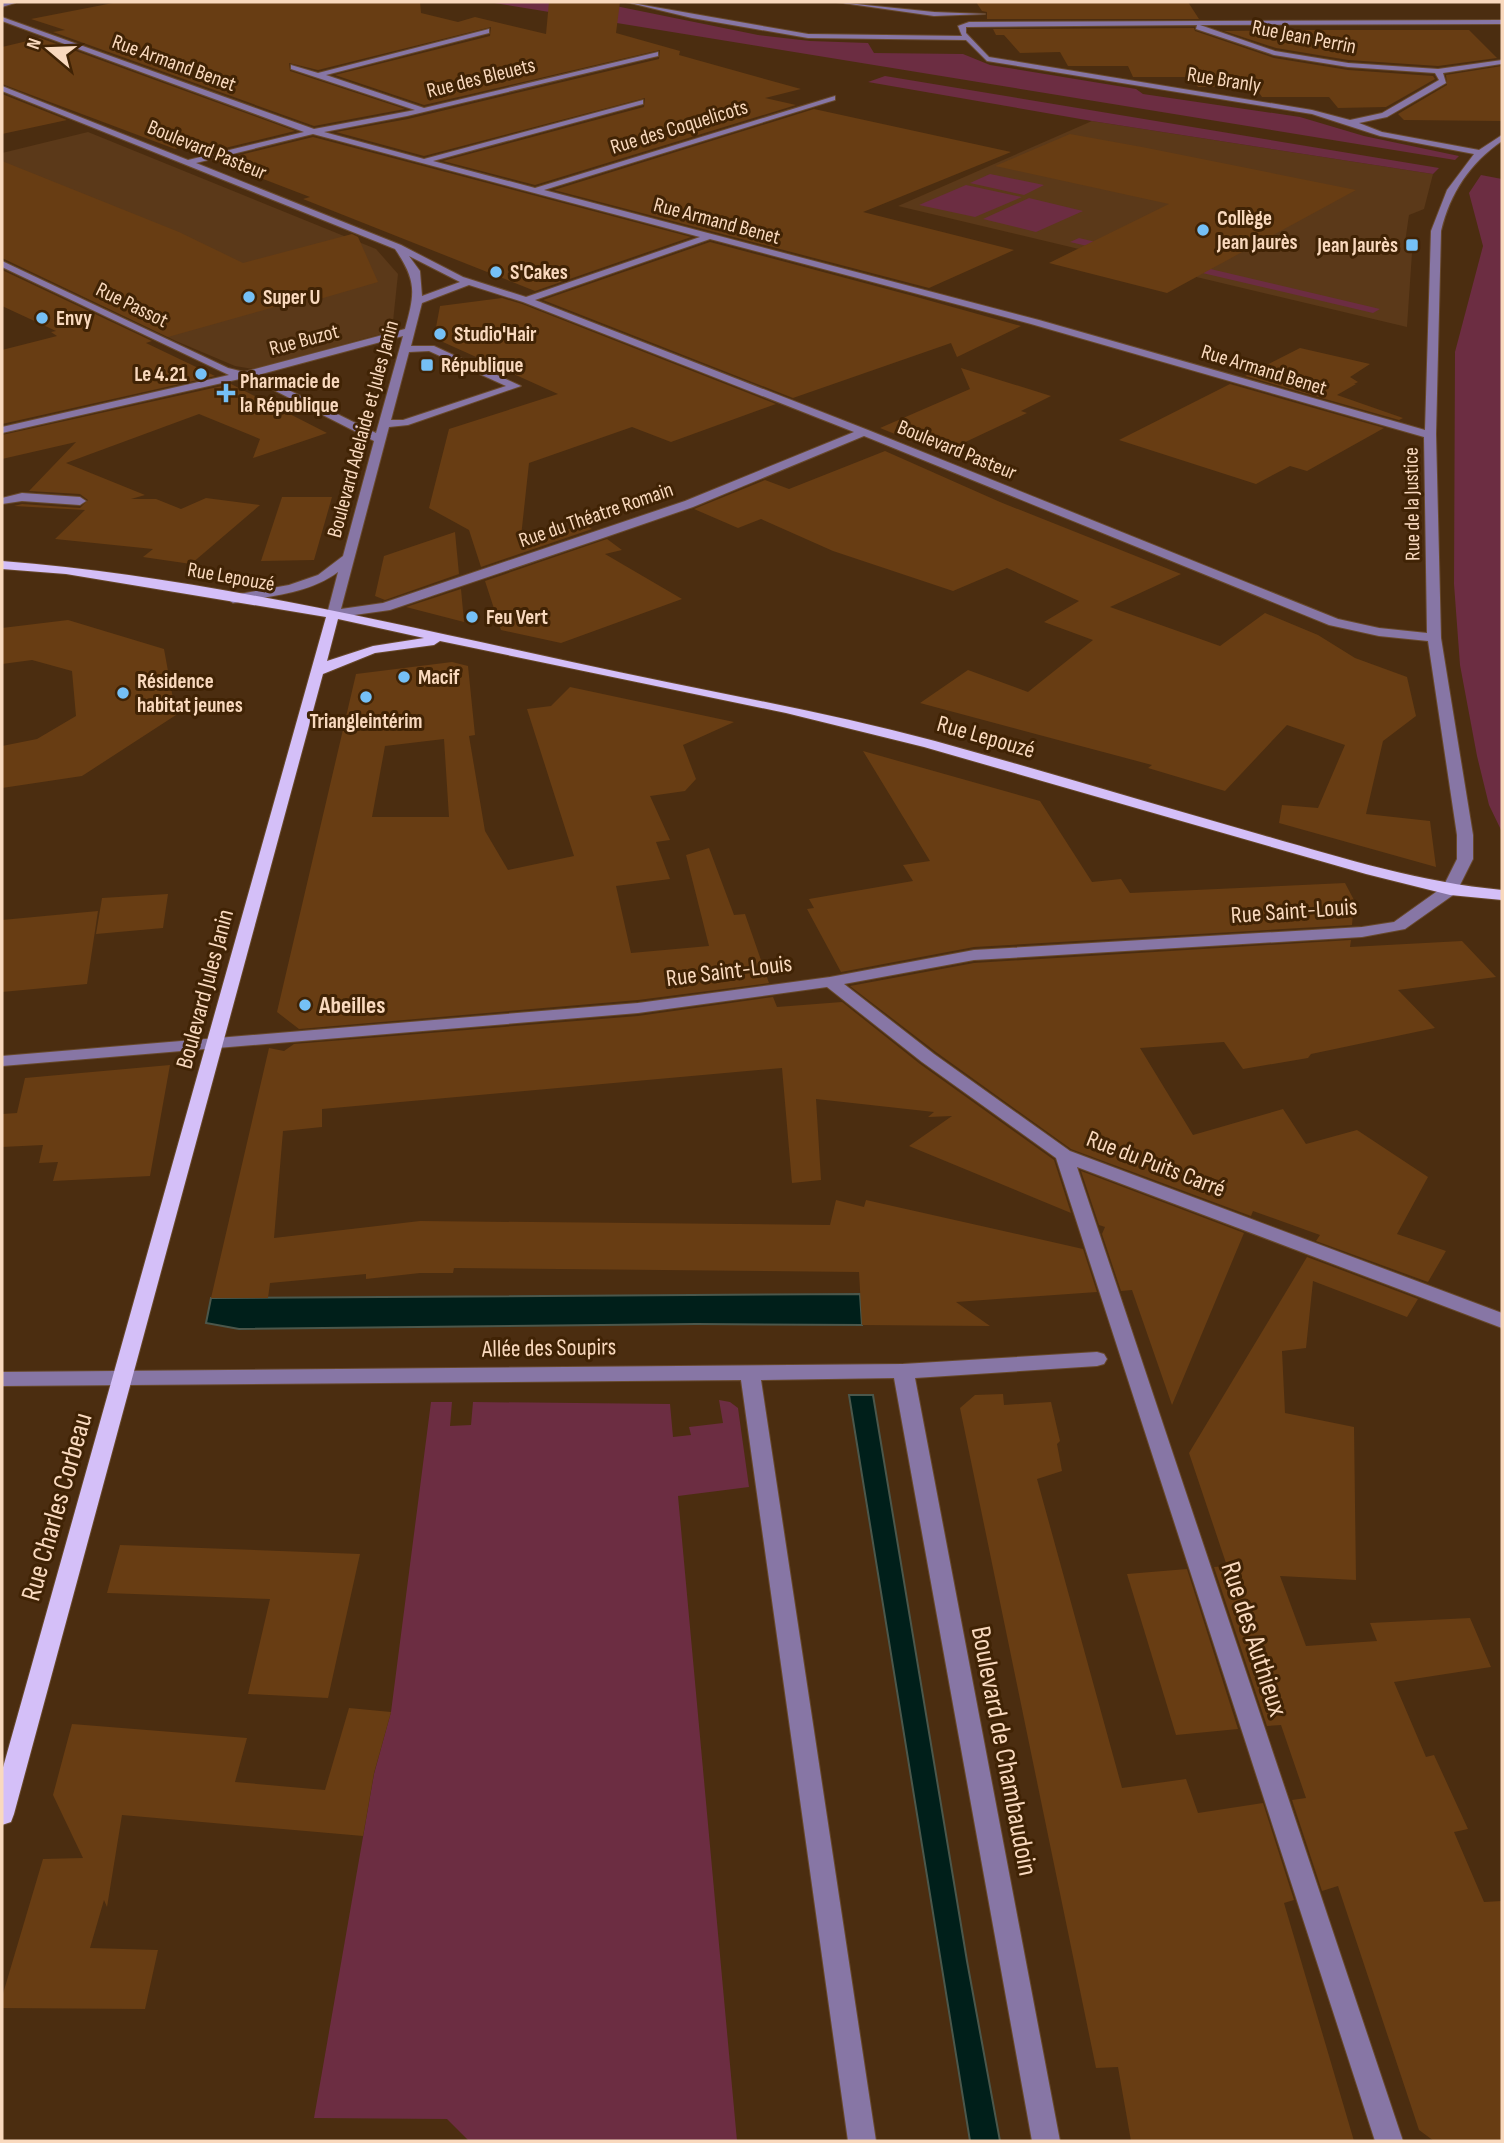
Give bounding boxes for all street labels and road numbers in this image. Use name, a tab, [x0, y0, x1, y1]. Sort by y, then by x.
street label: Rue Jean Perrin	[1250, 15, 1358, 59]
street label: Rue Armand Benet	[109, 29, 239, 97]
street label: Rue des Bleuets	[424, 52, 538, 104]
street label: Rue Branly	[1185, 62, 1263, 98]
street label: Rue des Coquelicots	[607, 94, 751, 160]
street label: Boulevard Pasteur	[144, 115, 270, 185]
street label: Rue Armand Benet	[651, 192, 783, 250]
street label: Rue Passot	[92, 277, 172, 333]
street label: Boulevard Adelaide et Jules Janin	[322, 318, 404, 540]
street label: Rue Buzot	[267, 319, 341, 361]
street label: Rue Armand Benet	[1198, 339, 1330, 401]
street label: Boulevard Pasteur	[894, 415, 1020, 485]
street label: Rue de la Justice	[1399, 447, 1425, 561]
street label: Rue du Théatre Romain	[516, 477, 676, 553]
street label: Rue Lepouzé	[185, 557, 277, 597]
street label: Rue Lepouzé	[934, 709, 1038, 765]
street label: Rue Saint-Louis	[1230, 892, 1358, 930]
street label: Boulevard Jules Janin	[170, 906, 240, 1072]
street label: Rue Saint-Louis	[664, 949, 794, 993]
street label: Rue du Puits Carré	[1083, 1124, 1229, 1204]
street label: Allée des Soupirs	[480, 1332, 617, 1364]
street label: Rue Charles Corbeau	[14, 1409, 100, 1605]
street label: Rue des Authieux	[1213, 1557, 1295, 1721]
street label: Boulevard de Chambaudoin	[964, 1624, 1044, 1878]

